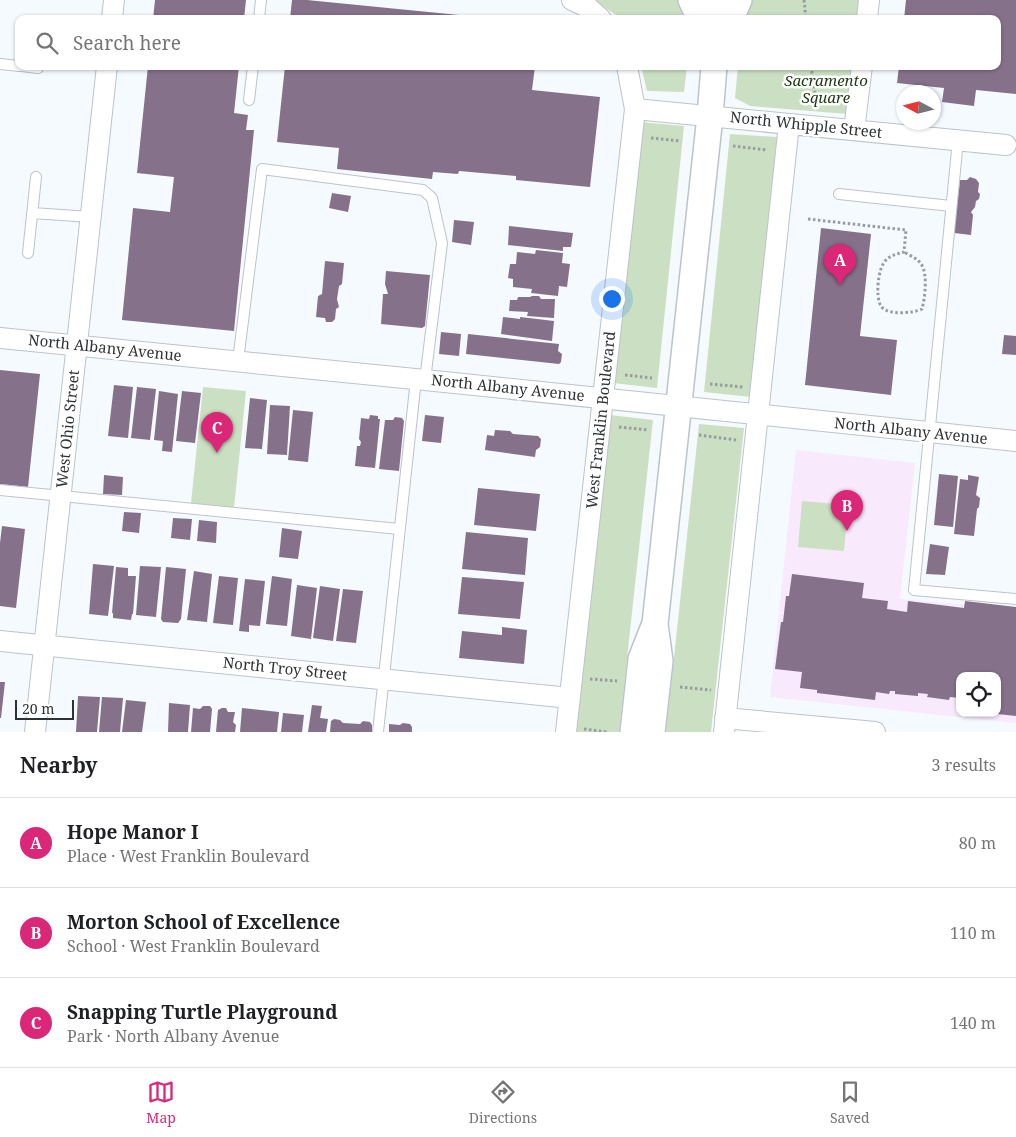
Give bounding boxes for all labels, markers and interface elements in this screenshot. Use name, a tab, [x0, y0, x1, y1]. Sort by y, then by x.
search box	[15, 15, 1001, 70]
icon: search	[33, 29, 61, 57]
text: Search here	[73, 30, 181, 56]
park label: Sacramento Square	[784, 70, 868, 107]
north arrow	[896, 85, 941, 130]
street label: North Whipple Street	[729, 106, 883, 142]
pin: A	[824, 244, 856, 285]
your location	[599, 286, 625, 312]
street label: North Albany Avenue	[27, 329, 183, 365]
street label: West Franklin Boulevard	[581, 330, 619, 510]
street label: West Ohio Street	[51, 369, 83, 489]
street label: North Albany Avenue	[430, 369, 586, 405]
pin: C	[201, 412, 233, 453]
street label: North Albany Avenue	[833, 412, 989, 448]
pin: B	[831, 490, 863, 531]
street label: North Troy Street	[222, 652, 348, 684]
map controls	[956, 672, 1001, 717]
button: locate	[956, 672, 1001, 717]
scale bar	[15, 697, 74, 720]
text: 20 m	[22, 699, 55, 718]
text: Nearby	[20, 751, 98, 779]
text: 3 results	[932, 754, 996, 776]
text: Hope Manor I	[67, 819, 199, 845]
text: A	[30, 832, 42, 854]
text: 80 m	[959, 832, 996, 854]
text: Place · West Franklin Boulevard	[67, 845, 310, 867]
text: Morton School of Excellence	[67, 909, 340, 935]
text: B	[31, 922, 41, 944]
text: 110 m	[950, 922, 996, 944]
text: School · West Franklin Boulevard	[67, 935, 320, 957]
text: Snapping Turtle Playground	[67, 999, 338, 1025]
text: C	[31, 1012, 41, 1034]
text: 140 m	[950, 1012, 996, 1034]
text: Park · North Albany Avenue	[67, 1025, 279, 1047]
tab: Map	[146, 1078, 176, 1127]
tab: Directions	[469, 1078, 537, 1127]
tab: Saved	[830, 1078, 870, 1127]

